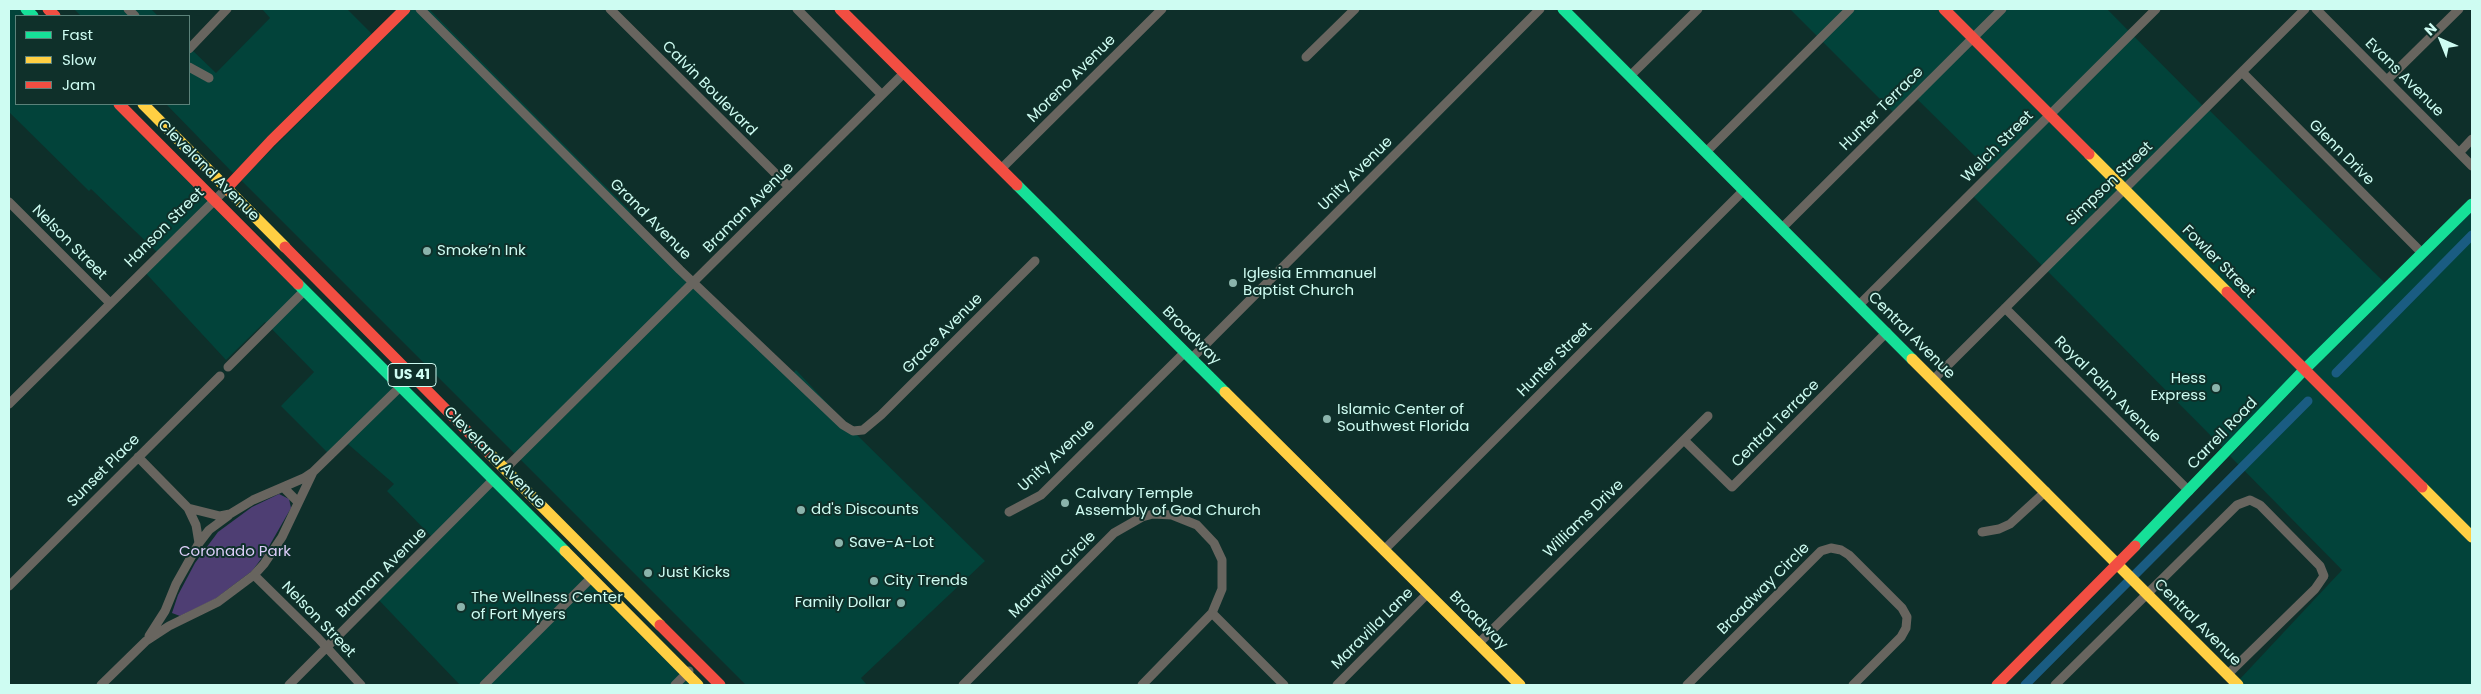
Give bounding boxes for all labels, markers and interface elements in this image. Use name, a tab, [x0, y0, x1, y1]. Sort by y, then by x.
legend	[15, 15, 190, 105]
north arrow	[2416, 15, 2466, 65]
text: N	[2420, 18, 2441, 40]
text: Fast	[62, 24, 93, 45]
street label: Moreno Avenue	[1024, 31, 1120, 127]
street label: Evans Avenue	[2361, 35, 2447, 121]
street label: Calvin Boulevard	[658, 38, 760, 140]
text: Slow	[62, 49, 96, 70]
street label: Hunter Terrace	[1836, 63, 1928, 155]
text: Jam	[62, 74, 96, 95]
street label: Welch Street	[1958, 107, 2038, 187]
street label: Cleveland Avenue	[153, 116, 263, 226]
street label: Glenn Drive	[2304, 116, 2378, 190]
street label: Unity Avenue	[1315, 133, 1397, 215]
street label: Simpson Street	[2063, 138, 2157, 230]
street label: Braman Avenue	[700, 159, 798, 257]
street label: Grand Avenue	[606, 176, 694, 264]
street label: Hanson Street	[121, 184, 209, 272]
street label: Nelson Street	[28, 202, 110, 284]
street label: Fowler Street	[2178, 222, 2258, 302]
place label: Smoke’n Ink	[437, 242, 526, 260]
marker: Smoke’n Ink	[421, 245, 433, 257]
place label: Iglesia Emmanuel Baptist Church	[1243, 265, 1376, 300]
marker: Iglesia Emmanuel Baptist Church	[1227, 277, 1239, 289]
street label: Central Avenue	[1864, 289, 1958, 383]
street label: Grace Avenue	[899, 290, 987, 378]
street label: Broadway	[1158, 303, 1224, 369]
street label: Hunter Street	[1514, 319, 1596, 401]
street label: Royal Palm Avenue	[2050, 333, 2164, 447]
road number: US 41	[388, 364, 436, 386]
place label: Hess Express	[2150, 370, 2206, 405]
street label: Central Terrace	[1728, 376, 1824, 472]
marker: Hess Express	[2210, 382, 2222, 394]
street label: Carrell Road	[2184, 394, 2262, 474]
place label: Islamic Center of Southwest Florida	[1337, 401, 1469, 436]
street label: Cleveland Avenue	[439, 403, 549, 513]
marker: Islamic Center of Southwest Florida	[1321, 413, 1333, 425]
street label: Unity Avenue	[1015, 416, 1099, 496]
street label: Sunset Place	[64, 431, 144, 511]
street label: Williams Drive	[1540, 476, 1628, 562]
place label: Calvary Temple Assembly of God Church	[1075, 485, 1261, 520]
marker: Calvary Temple Assembly of God Church	[1059, 497, 1071, 509]
place label: dd's Discounts	[811, 501, 919, 519]
marker: dd's Discounts	[795, 504, 807, 516]
street label: Braman Avenue	[333, 524, 431, 622]
street label: Maravilla Circle	[1006, 528, 1100, 622]
place label: Save-A-Lot	[849, 534, 934, 552]
marker: Save-A-Lot	[833, 537, 845, 549]
street label: Broadway Circle	[1714, 539, 1814, 639]
park label: Coronado Park	[179, 543, 291, 561]
place label: Just Kicks	[658, 564, 730, 582]
marker: Just Kicks	[642, 567, 654, 579]
place label: City Trends	[884, 572, 968, 590]
marker: City Trends	[868, 575, 880, 587]
street label: Central Avenue	[2150, 576, 2244, 670]
street label: Nelson Street	[277, 578, 359, 662]
street label: Maravilla Lane	[1328, 584, 1418, 674]
street label: Broadway	[1445, 588, 1511, 654]
place label: The Wellness Center of Fort Myers	[471, 589, 623, 624]
place label: Family Dollar	[795, 594, 891, 612]
marker: Family Dollar	[895, 597, 907, 609]
marker: The Wellness Center of Fort Myers	[455, 601, 467, 613]

